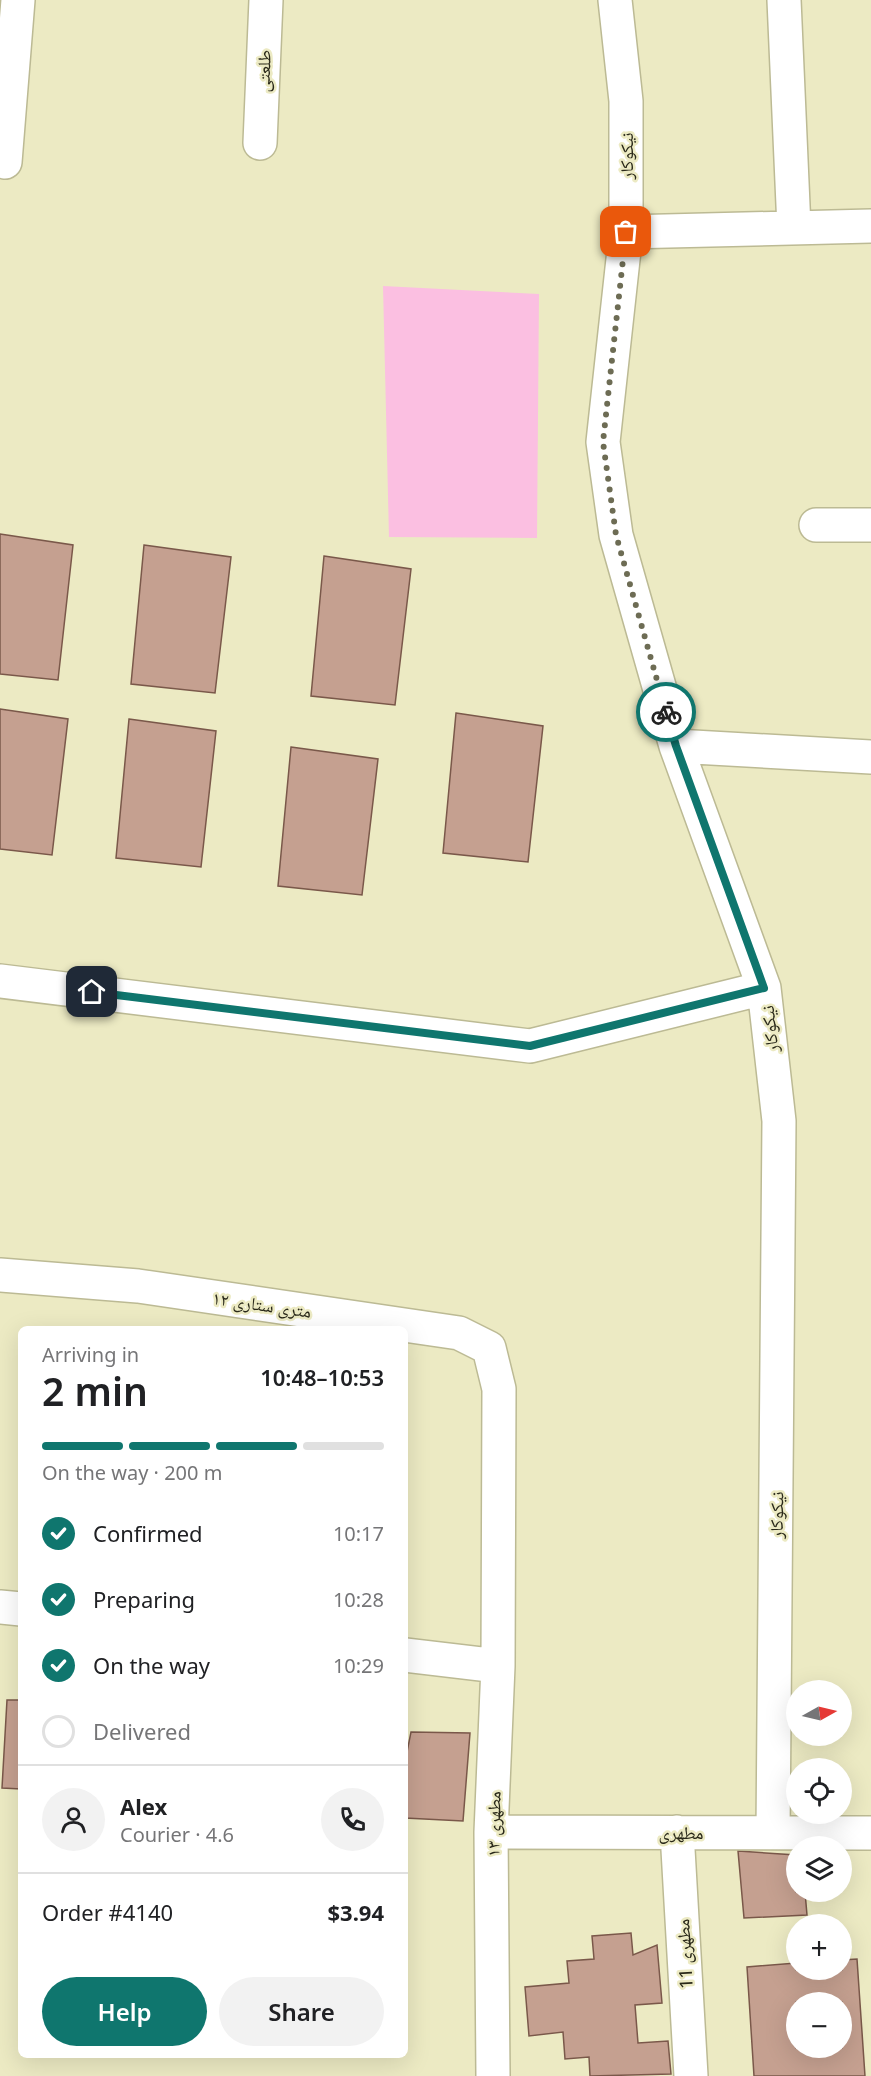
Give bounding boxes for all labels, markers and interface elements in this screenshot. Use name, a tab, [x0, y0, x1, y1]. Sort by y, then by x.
street label: طلعتی	[250, 49, 276, 93]
street label: نیکوکار	[614, 132, 638, 181]
pin	[600, 206, 651, 257]
icon: bag	[609, 215, 642, 248]
courier	[636, 682, 696, 742]
icon: bike	[650, 696, 683, 729]
pin	[66, 966, 117, 1017]
icon: home	[75, 975, 108, 1008]
street label: نیکوکار	[755, 1004, 784, 1055]
street label: ۱۲ متری ستاری	[211, 1285, 313, 1323]
text: Arriving in	[42, 1341, 139, 1368]
text: 10:48–10:53	[260, 1362, 384, 1392]
text: 2 min	[42, 1364, 148, 1417]
text: On the way · 200 m	[42, 1459, 222, 1486]
street label: نیکوکار	[764, 1491, 788, 1540]
icon: check	[42, 1517, 75, 1550]
text: Confirmed	[93, 1518, 203, 1548]
text: 10:17	[333, 1520, 384, 1547]
icon: check	[42, 1583, 75, 1616]
text: Preparing	[93, 1584, 195, 1614]
text: 10:28	[333, 1586, 384, 1613]
icon: check	[42, 1649, 75, 1682]
text: On the way	[93, 1650, 210, 1680]
text: 10:29	[333, 1652, 384, 1679]
north arrow	[786, 1680, 852, 1746]
map controls	[786, 1680, 852, 2058]
text: Delivered	[93, 1716, 191, 1746]
button: locate	[786, 1758, 852, 1824]
button: person	[42, 1788, 105, 1851]
button: phone	[321, 1788, 384, 1851]
text: Alex	[120, 1791, 167, 1821]
street label: مطهری ۱۳	[480, 1791, 506, 1857]
street label: مطهری	[659, 1820, 703, 1844]
text: Courier · 4.6	[120, 1821, 234, 1848]
button: layers	[786, 1836, 852, 1902]
text: Order #4140	[42, 1897, 173, 1927]
text: $3.94	[327, 1897, 384, 1927]
button: +	[786, 1914, 852, 1980]
street label: مطهری 11	[670, 1918, 698, 1990]
button: Help	[42, 1977, 207, 2046]
button: Share	[219, 1977, 384, 2046]
button: −	[786, 1992, 852, 2058]

